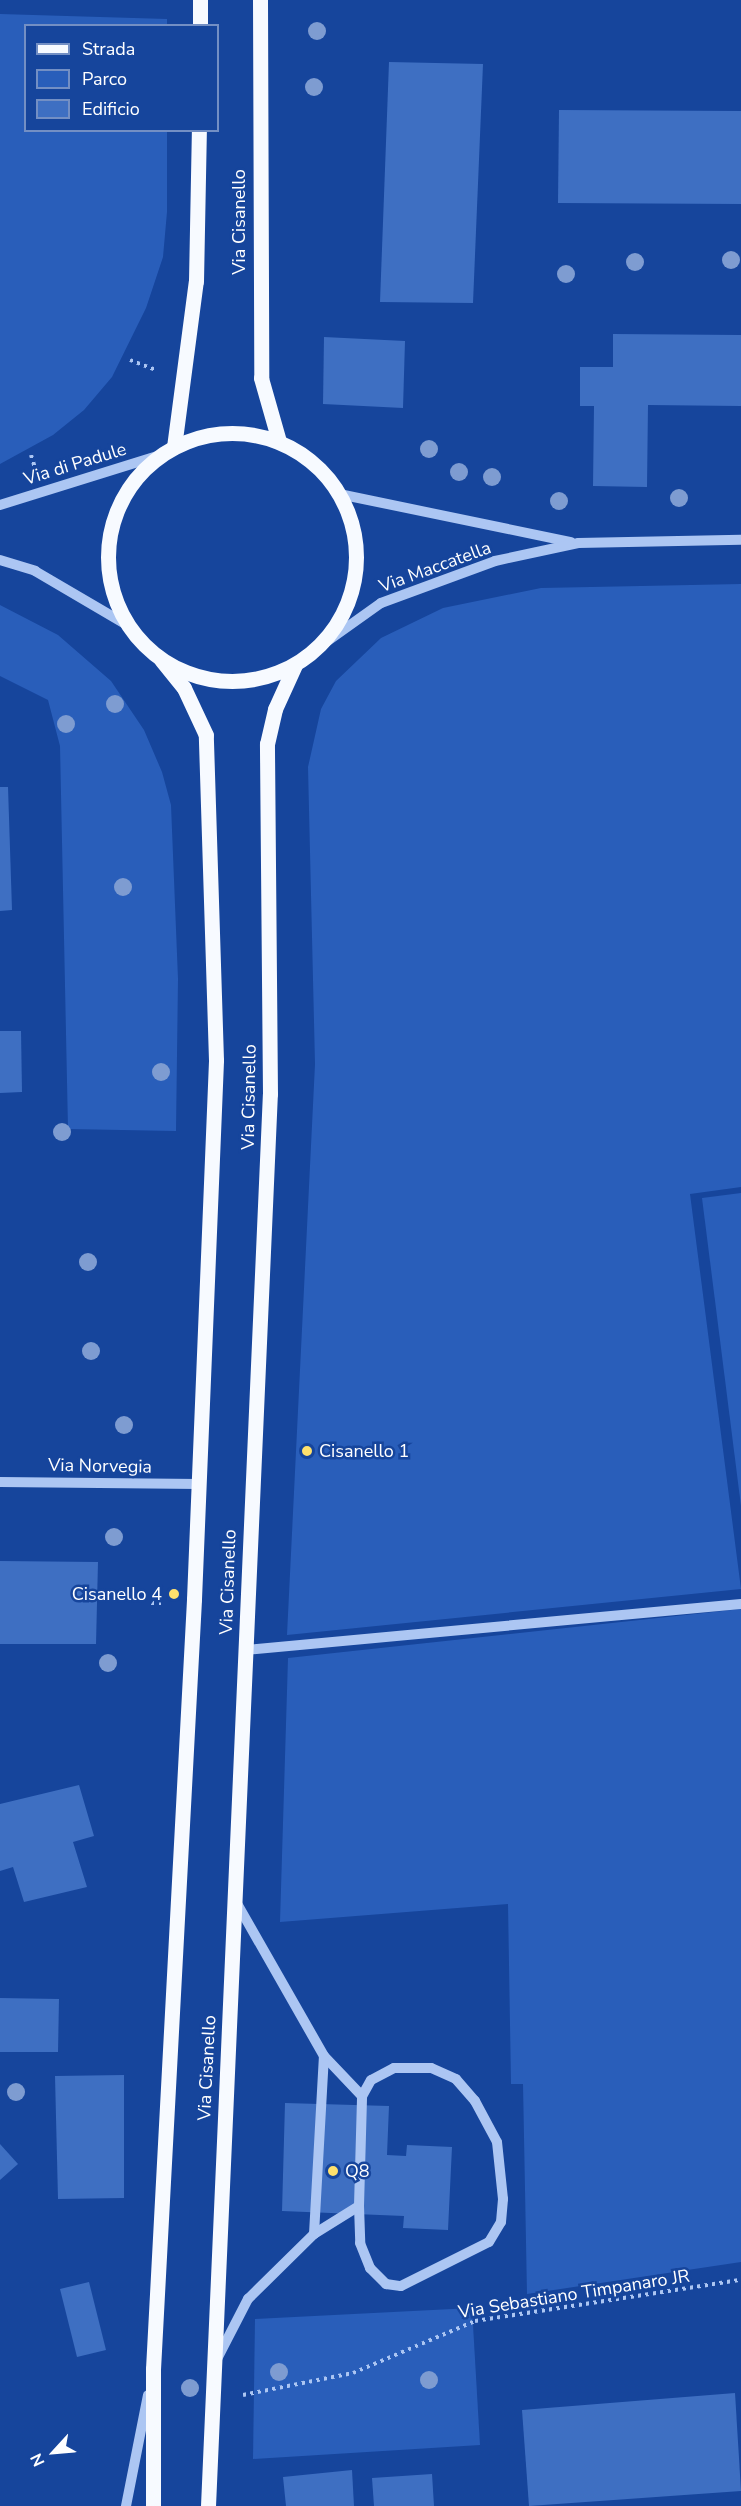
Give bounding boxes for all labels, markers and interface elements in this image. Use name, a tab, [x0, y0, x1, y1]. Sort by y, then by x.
legend	[24, 24, 219, 132]
text: Strada	[82, 37, 135, 61]
text: Parco	[82, 67, 127, 91]
text: Edificio	[82, 97, 140, 121]
street label: Via Cisanello	[228, 169, 250, 275]
street label: Via di Padule	[21, 438, 129, 490]
street label: Via Maccatella	[376, 537, 494, 597]
street label: Via Cisanello	[237, 1044, 261, 1150]
place label: Cisanello 1	[319, 1440, 409, 1462]
marker: Cisanello 1	[300, 1444, 314, 1458]
street label: Via Norvegia	[48, 1454, 152, 1478]
street label: Via Cisanello	[215, 1529, 241, 1635]
place label: Cisanello 4	[72, 1583, 162, 1605]
marker: Cisanello 4	[167, 1587, 181, 1601]
street label: Via Cisanello	[193, 2015, 221, 2121]
place label: Q8	[345, 2160, 370, 2182]
marker: Q8	[326, 2164, 340, 2178]
street label: Via Sebastiano Timpanaro JR	[457, 2265, 691, 2323]
north arrow	[24, 2422, 84, 2482]
text: N	[25, 2450, 50, 2470]

